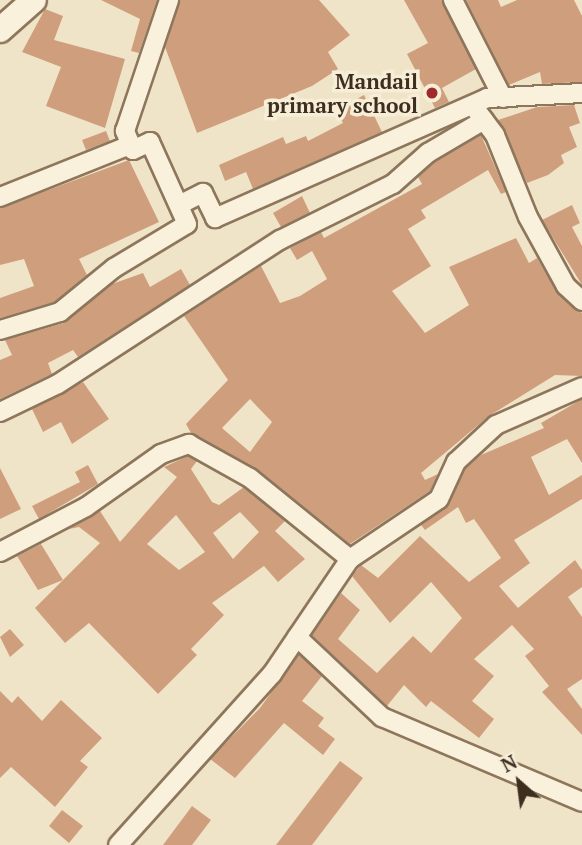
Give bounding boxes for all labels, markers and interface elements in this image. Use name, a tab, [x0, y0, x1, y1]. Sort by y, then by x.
place label: Mandail primary school	[267, 68, 418, 118]
marker: Mandail primary school	[424, 85, 440, 101]
north arrow	[484, 747, 554, 817]
text: N	[497, 749, 521, 777]

